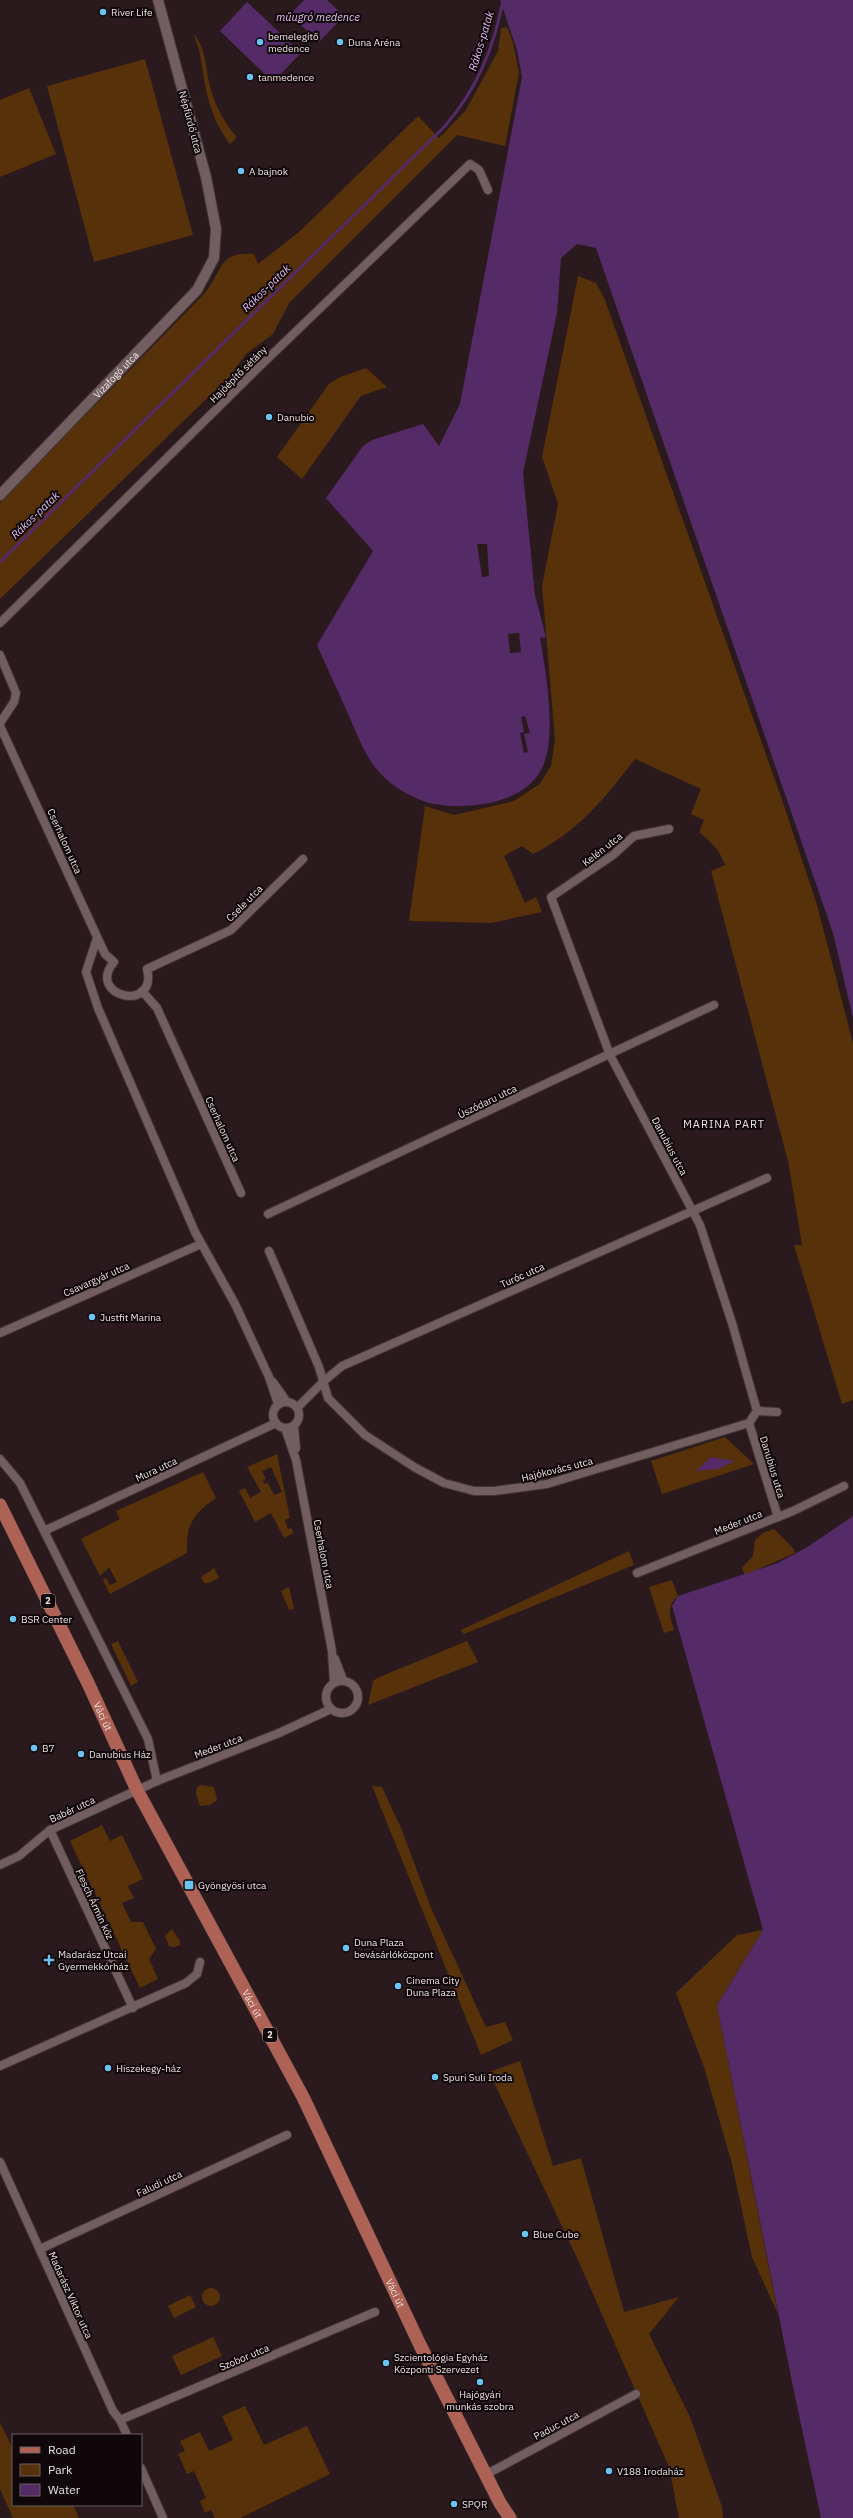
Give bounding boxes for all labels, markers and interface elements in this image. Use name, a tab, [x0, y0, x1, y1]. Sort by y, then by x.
place label: River Life	[111, 6, 153, 19]
marker: River Life	[98, 7, 108, 17]
water label: Rákos-patak	[465, 9, 497, 73]
water label: műugró medence	[276, 10, 360, 24]
place label: bemelegítő medence	[268, 30, 319, 55]
place label: Duna Aréna	[348, 36, 401, 49]
marker: bemelegítő medence	[255, 37, 265, 47]
marker: Duna Aréna	[335, 37, 345, 47]
place label: tanmedence	[258, 71, 315, 84]
marker: tanmedence	[245, 72, 255, 82]
street label: Népfürdő utca	[176, 89, 205, 155]
place label: A bajnok	[249, 165, 289, 178]
marker: A bajnok	[236, 166, 246, 176]
water label: Rákos-patak	[239, 261, 293, 315]
street label: Hajóépítő sétány	[207, 343, 270, 406]
street label: Vizafogó utca	[91, 348, 142, 401]
place label: Danubio	[277, 411, 315, 424]
marker: Danubio	[264, 412, 274, 422]
water label: Rákos-patak	[8, 488, 62, 542]
street label: Cserhalom utca	[44, 806, 85, 877]
street label: Kelén utca	[580, 829, 625, 869]
street label: Csele utca	[223, 882, 266, 924]
street label: Úszódaru utca	[456, 1081, 519, 1121]
street label: Cserhalom utca	[202, 1094, 243, 1165]
street label: Danubius utca	[649, 1115, 691, 1178]
district label: MARINA PART	[683, 1117, 765, 1131]
street label: Csavargyár utca	[61, 1259, 132, 1300]
street label: Turóc utca	[498, 1260, 547, 1291]
place label: Justfit Marina	[100, 1311, 162, 1324]
marker: Justfit Marina	[87, 1312, 97, 1322]
street label: Danubius utca	[757, 1435, 788, 1500]
street label: Mura utca	[133, 1454, 180, 1485]
street label: Hajókovács utca	[520, 1454, 595, 1485]
street label: Meder utca	[712, 1507, 765, 1538]
street label: Cserhalom utca	[310, 1518, 337, 1590]
road number: 2	[41, 1594, 55, 1608]
place label: BSR Center	[21, 1613, 72, 1626]
marker: BSR Center	[8, 1614, 18, 1624]
street label: Váci út	[91, 1700, 115, 1733]
street label: Meder utca	[192, 1731, 245, 1762]
place label: B7	[42, 1742, 55, 1755]
marker: B7	[29, 1743, 39, 1753]
place label: Danubius Ház	[89, 1748, 151, 1761]
marker: Danubius Ház	[76, 1749, 86, 1759]
street label: Babér utca	[47, 1793, 98, 1826]
street label: Flesch Ármin köz	[73, 1867, 117, 1942]
marker: Gyöngyösi utca	[183, 1879, 195, 1891]
place label: Gyöngyösi utca	[198, 1879, 267, 1892]
place label: Duna Plaza bevásárlóközpont	[354, 1936, 434, 1961]
marker: Duna Plaza bevásárlóközpont	[341, 1943, 351, 1953]
place label: Madarász Utcai Gyermekkórház	[58, 1948, 129, 1973]
marker: Madarász Utcai Gyermekkórház	[43, 1954, 55, 1966]
place label: Cinema City Duna Plaza	[406, 1974, 460, 1999]
marker: Cinema City Duna Plaza	[393, 1981, 403, 1991]
street label: Váci út	[239, 1987, 265, 2021]
road number: 2	[263, 2028, 277, 2042]
place label: Hiszekegy-ház	[116, 2062, 181, 2075]
marker: Hiszekegy-ház	[103, 2063, 113, 2073]
place label: Spuri Suli Iroda	[443, 2071, 513, 2084]
marker: Spuri Suli Iroda	[430, 2072, 440, 2082]
street label: Faludi utca	[134, 2167, 185, 2200]
place label: Blue Cube	[533, 2228, 579, 2241]
marker: Blue Cube	[520, 2229, 530, 2239]
street label: Madarász Viktor utca	[46, 2250, 96, 2341]
street label: Váci út	[383, 2277, 408, 2310]
street label: Szobor utca	[217, 2341, 272, 2374]
place label: Szcientológia Egyház Központi Szervezet	[394, 2351, 488, 2376]
marker: Szcientológia Egyház Központi Szervezet	[381, 2358, 391, 2368]
marker: Hajógyári munkás szobra	[475, 2377, 485, 2387]
place label: Hajógyári munkás szobra	[446, 2388, 514, 2413]
street label: Paduc utca	[531, 2408, 582, 2443]
legend	[12, 2434, 142, 2506]
text: Road	[48, 2442, 76, 2457]
text: Park	[48, 2462, 73, 2477]
place label: V188 Irodaház	[617, 2465, 684, 2478]
marker: V188 Irodaház	[604, 2466, 614, 2476]
text: Water	[48, 2482, 81, 2497]
place label: SPQR	[462, 2498, 487, 2511]
marker: SPQR	[449, 2499, 459, 2509]

